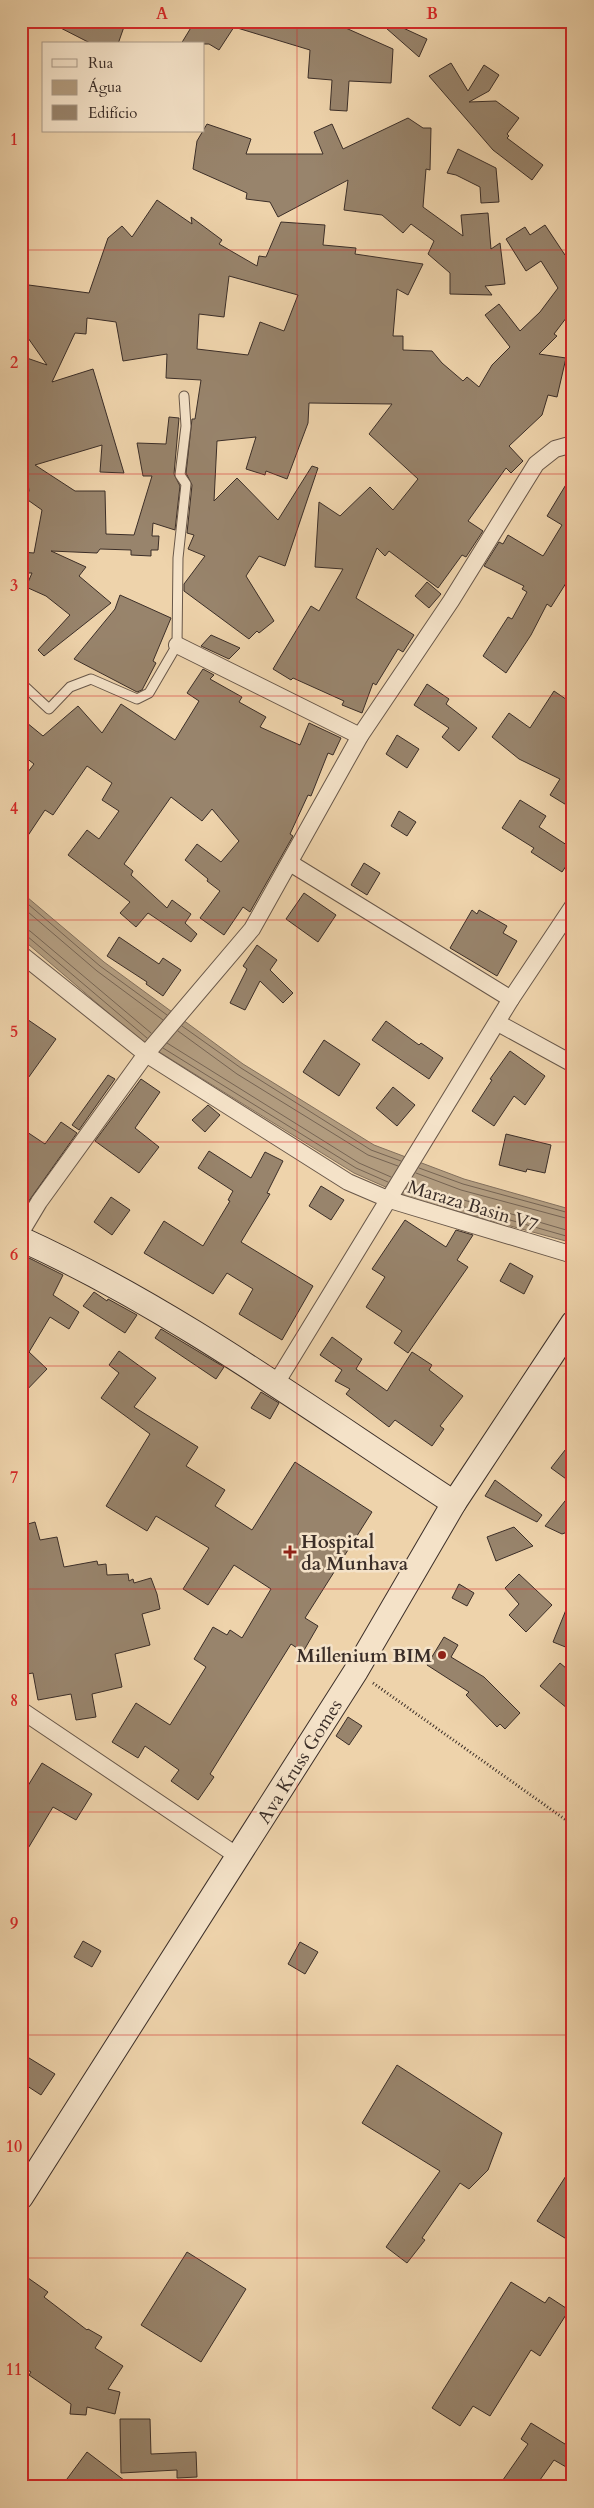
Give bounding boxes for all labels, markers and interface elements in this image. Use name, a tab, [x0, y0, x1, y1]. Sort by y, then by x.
text: A	[156, 3, 168, 25]
text: B	[426, 3, 438, 25]
legend	[42, 42, 205, 132]
text: Rua	[88, 53, 114, 73]
text: Água	[88, 77, 122, 97]
text: Edifício	[88, 103, 137, 123]
text: 1	[10, 129, 18, 151]
text: 2	[10, 352, 18, 374]
text: 3	[10, 575, 18, 597]
text: 4	[10, 798, 18, 820]
text: 5	[10, 1021, 18, 1043]
street label: Maraza Basin V7	[404, 1174, 542, 1238]
text: 6	[10, 1244, 18, 1266]
text: 7	[10, 1467, 18, 1489]
place label: Hospital da Munhava	[301, 1529, 409, 1577]
marker: Hospital da Munhava	[283, 1545, 297, 1559]
place label: Millenium BIM	[297, 1643, 433, 1669]
marker: Millenium BIM	[436, 1649, 448, 1661]
text: 8	[10, 1690, 18, 1712]
street label: Ava Kruss Gomes	[251, 1694, 349, 1829]
text: 9	[10, 1913, 18, 1935]
text: 10	[6, 2136, 22, 2158]
text: 11	[6, 2359, 22, 2381]

